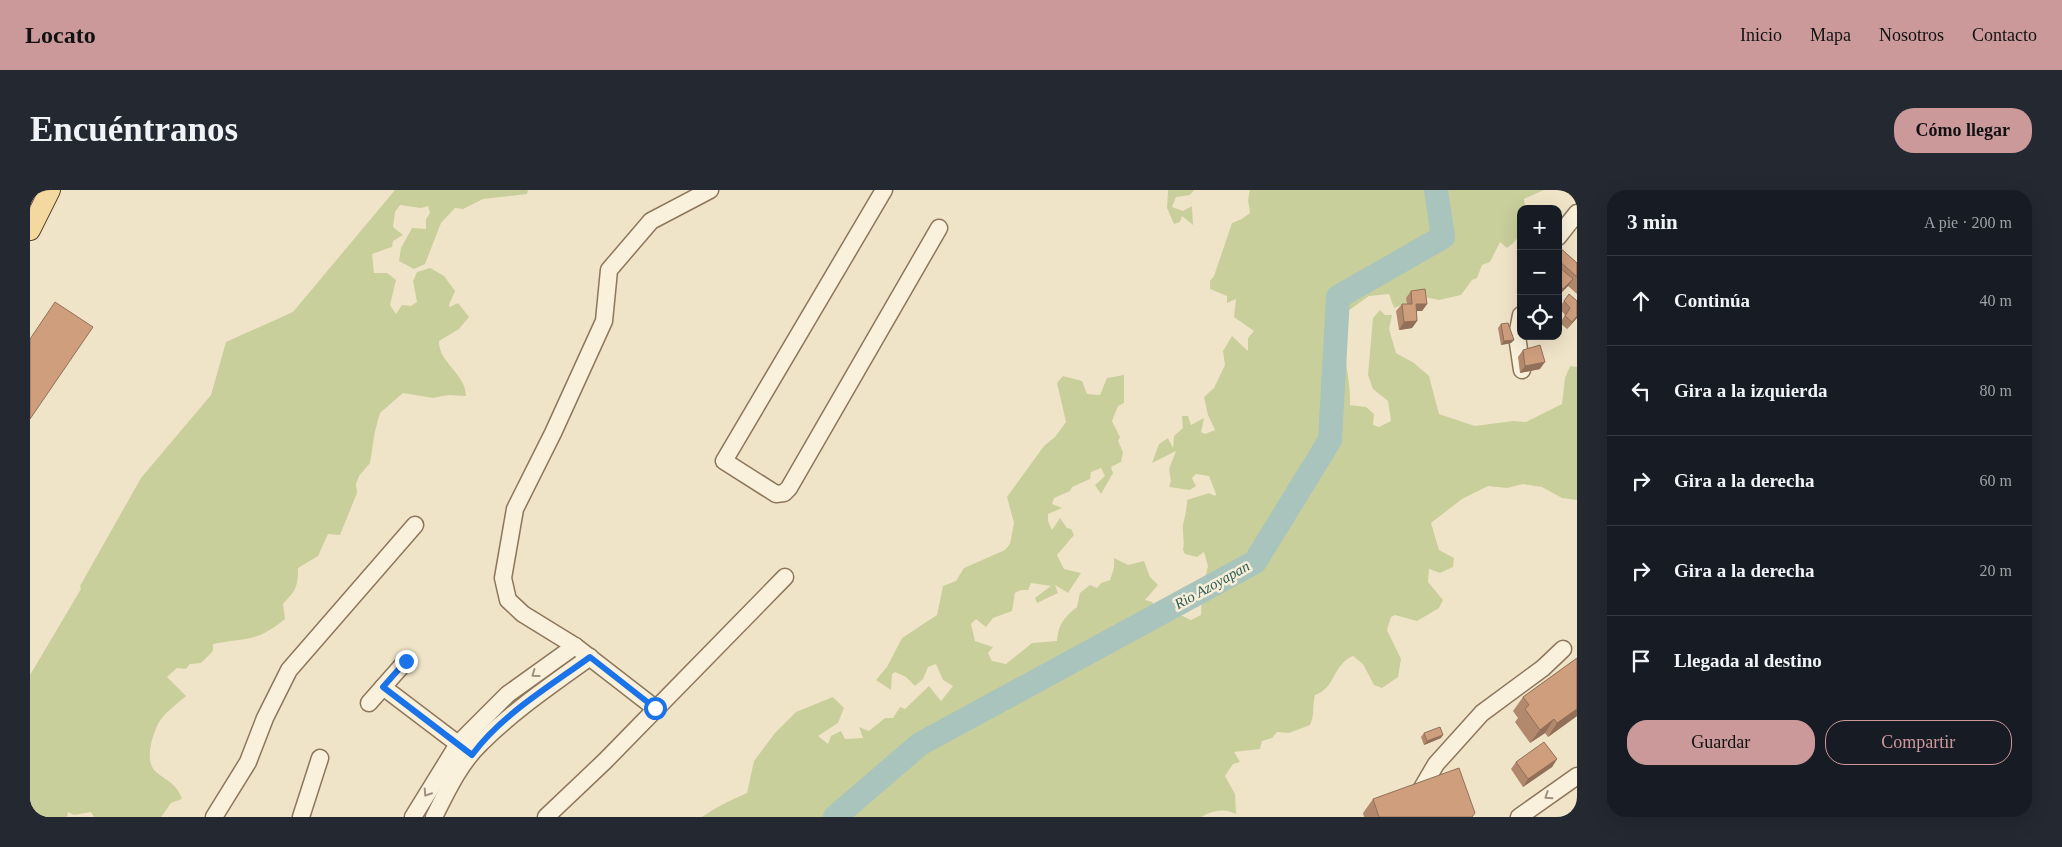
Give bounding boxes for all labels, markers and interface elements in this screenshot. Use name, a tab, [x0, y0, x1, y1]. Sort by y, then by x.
text: Locato	[25, 22, 96, 48]
text: Inicio	[1740, 25, 1782, 45]
text: Mapa	[1810, 25, 1851, 45]
text: Nosotros	[1879, 25, 1944, 45]
text: Contacto	[1972, 25, 2037, 45]
button: Cómo llegar	[1894, 108, 2032, 153]
text: Encuéntranos	[30, 110, 238, 149]
map controls	[1517, 205, 1562, 340]
button: +	[1517, 205, 1562, 250]
text: 3 min	[1627, 210, 1678, 234]
text: A pie · 200 m	[1924, 214, 2012, 231]
button: −	[1517, 250, 1562, 295]
icon: ahead	[1627, 287, 1655, 315]
text: Continúa	[1674, 290, 1750, 311]
text: 40 m	[1980, 292, 2012, 309]
button: locate	[1517, 295, 1562, 340]
icon: left	[1627, 377, 1655, 405]
text: Gira a la izquierda	[1674, 380, 1828, 401]
text: 80 m	[1980, 382, 2012, 399]
icon: right	[1627, 467, 1655, 495]
text: Gira a la derecha	[1674, 470, 1815, 491]
text: 60 m	[1980, 472, 2012, 489]
icon: right	[1627, 557, 1655, 585]
water label: Rio Azoyapan	[1171, 558, 1252, 613]
text: Gira a la derecha	[1674, 560, 1815, 581]
text: 20 m	[1980, 562, 2012, 579]
icon: arrive	[1627, 647, 1655, 675]
route end	[395, 650, 418, 673]
text: Llegada al destino	[1674, 650, 1822, 671]
one-way arrow	[532, 669, 541, 677]
route start	[644, 697, 667, 720]
button: Guardar	[1627, 720, 1815, 765]
button: Compartir	[1825, 720, 2012, 765]
one-way arrow	[423, 788, 433, 797]
one-way arrow	[1544, 790, 1553, 799]

